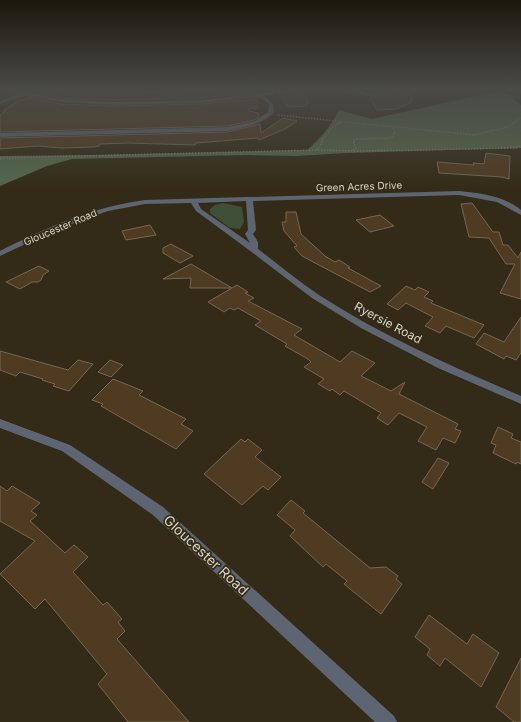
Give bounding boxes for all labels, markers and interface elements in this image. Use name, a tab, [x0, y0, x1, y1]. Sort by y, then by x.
street label: Green Acres Drive	[316, 178, 403, 194]
street label: Gloucester Road	[22, 206, 98, 248]
street label: Ryersie Road	[352, 298, 425, 347]
street label: Gloucester Road	[160, 511, 252, 598]

